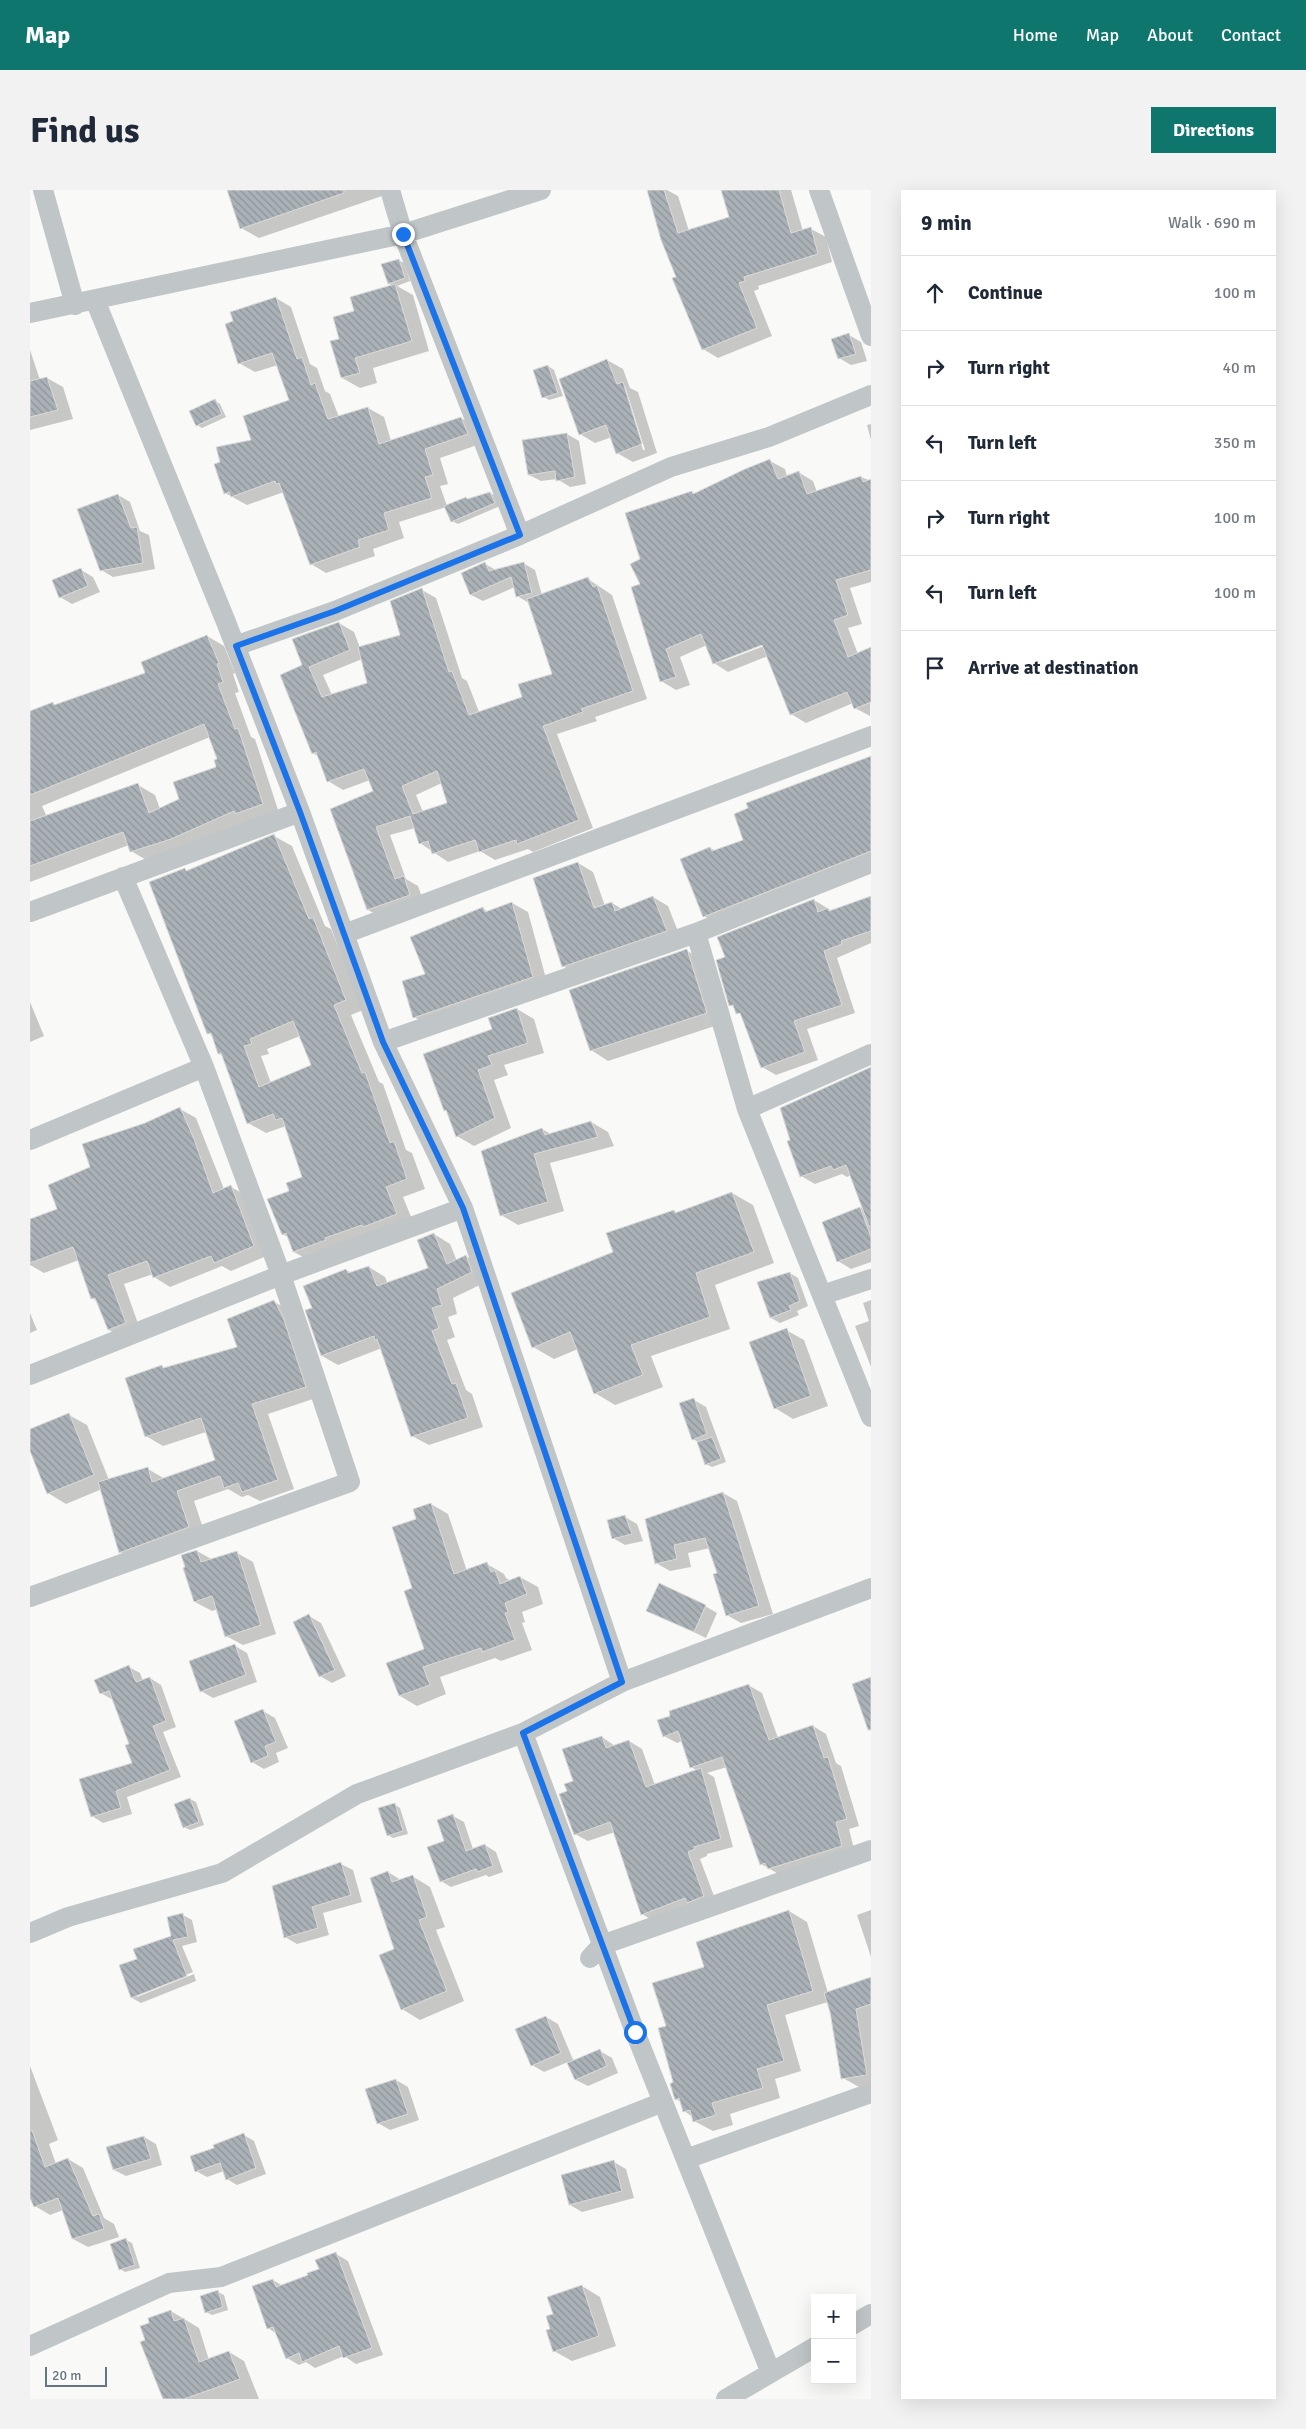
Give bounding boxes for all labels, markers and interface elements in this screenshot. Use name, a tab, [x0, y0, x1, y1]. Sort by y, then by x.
text: Map	[25, 20, 70, 50]
text: Home	[1013, 24, 1058, 46]
text: Map	[1086, 24, 1119, 46]
text: About	[1147, 24, 1193, 46]
text: Contact	[1221, 24, 1281, 46]
button: Directions	[1151, 107, 1276, 153]
text: Find us	[30, 109, 140, 152]
text: 9 min	[921, 210, 972, 236]
text: Walk · 690 m	[1168, 213, 1256, 233]
route end	[392, 223, 415, 246]
icon: ahead	[921, 279, 949, 307]
text: Continue	[968, 281, 1043, 305]
text: 100 m	[1214, 283, 1256, 303]
icon: right	[921, 354, 949, 382]
text: Turn right	[968, 356, 1050, 380]
text: 40 m	[1222, 358, 1256, 378]
icon: left	[921, 429, 949, 457]
text: Turn left	[968, 431, 1037, 455]
text: 350 m	[1214, 433, 1256, 453]
icon: right	[921, 504, 949, 532]
text: Turn right	[968, 506, 1050, 530]
text: 100 m	[1214, 508, 1256, 528]
icon: left	[921, 579, 949, 607]
text: Turn left	[968, 581, 1037, 605]
text: 100 m	[1214, 583, 1256, 603]
icon: arrive	[921, 654, 949, 682]
text: Arrive at destination	[968, 656, 1139, 680]
route start	[624, 2021, 647, 2044]
map controls	[811, 2294, 856, 2384]
button: +	[811, 2294, 856, 2339]
button: −	[811, 2339, 856, 2384]
scale bar	[45, 2364, 108, 2387]
text: 20 m	[52, 2367, 81, 2384]

